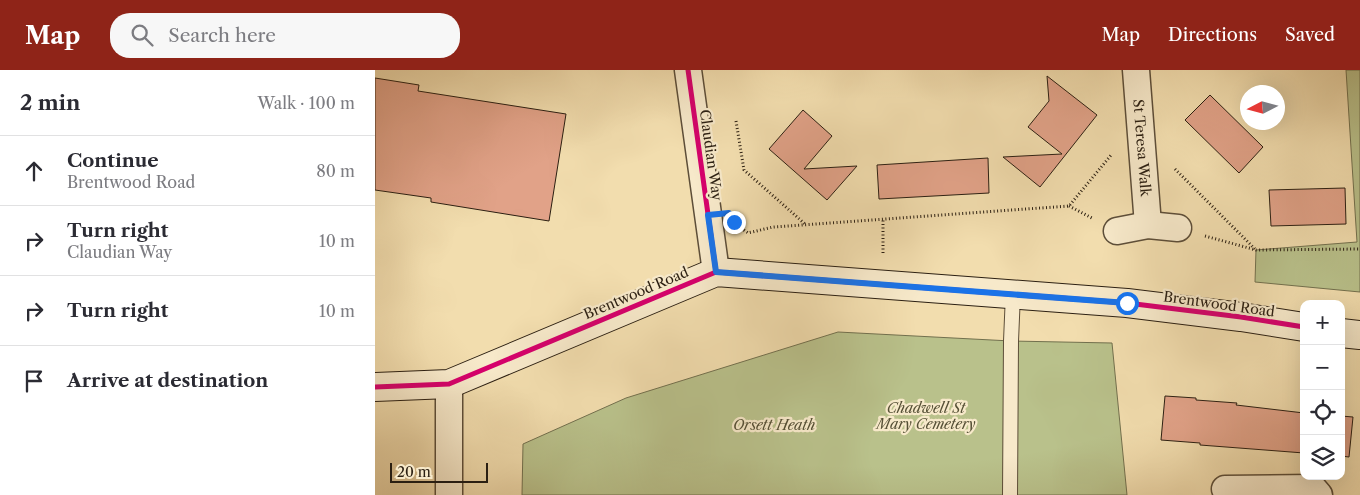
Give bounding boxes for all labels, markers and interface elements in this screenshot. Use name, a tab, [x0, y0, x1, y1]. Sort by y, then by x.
search box	[110, 13, 460, 58]
text: Map	[25, 21, 80, 50]
icon: search	[128, 21, 156, 49]
text: Search here	[168, 24, 276, 47]
text: Map	[1101, 24, 1140, 46]
text: Directions	[1168, 24, 1257, 46]
text: Saved	[1285, 24, 1335, 46]
north arrow	[1240, 85, 1285, 130]
text: 2 min	[20, 90, 80, 115]
text: Walk · 100 m	[258, 93, 355, 113]
street label: St Teresa Walk	[1129, 98, 1155, 198]
street label: Claudian Way	[696, 108, 726, 202]
text: Continue	[67, 149, 159, 172]
icon: ahead	[20, 157, 48, 185]
text: 80 m	[316, 161, 355, 181]
text: Brentwood Road	[67, 172, 195, 192]
route end	[723, 211, 746, 234]
text: Turn right	[67, 219, 168, 242]
icon: right	[20, 227, 48, 255]
text: 10 m	[319, 231, 355, 251]
text: Claudian Way	[67, 242, 172, 262]
street label: Brentwood Road	[581, 263, 692, 323]
street label: Brentwood Road	[1162, 287, 1276, 321]
route start	[1116, 292, 1139, 315]
icon: right	[20, 297, 48, 325]
text: Turn right	[67, 299, 168, 322]
map controls	[1300, 300, 1345, 480]
button: +	[1300, 300, 1345, 345]
text: 10 m	[319, 301, 355, 321]
button: −	[1300, 345, 1345, 390]
icon: arrive	[20, 367, 48, 395]
text: Arrive at destination	[67, 369, 268, 392]
button: locate	[1300, 390, 1345, 435]
park label: Chadwell St Mary Cemetery	[874, 399, 976, 433]
park label: Orsett Heath	[733, 416, 815, 434]
button: layers	[1300, 435, 1345, 480]
scale bar	[390, 460, 487, 483]
text: 20 m	[397, 463, 431, 481]

